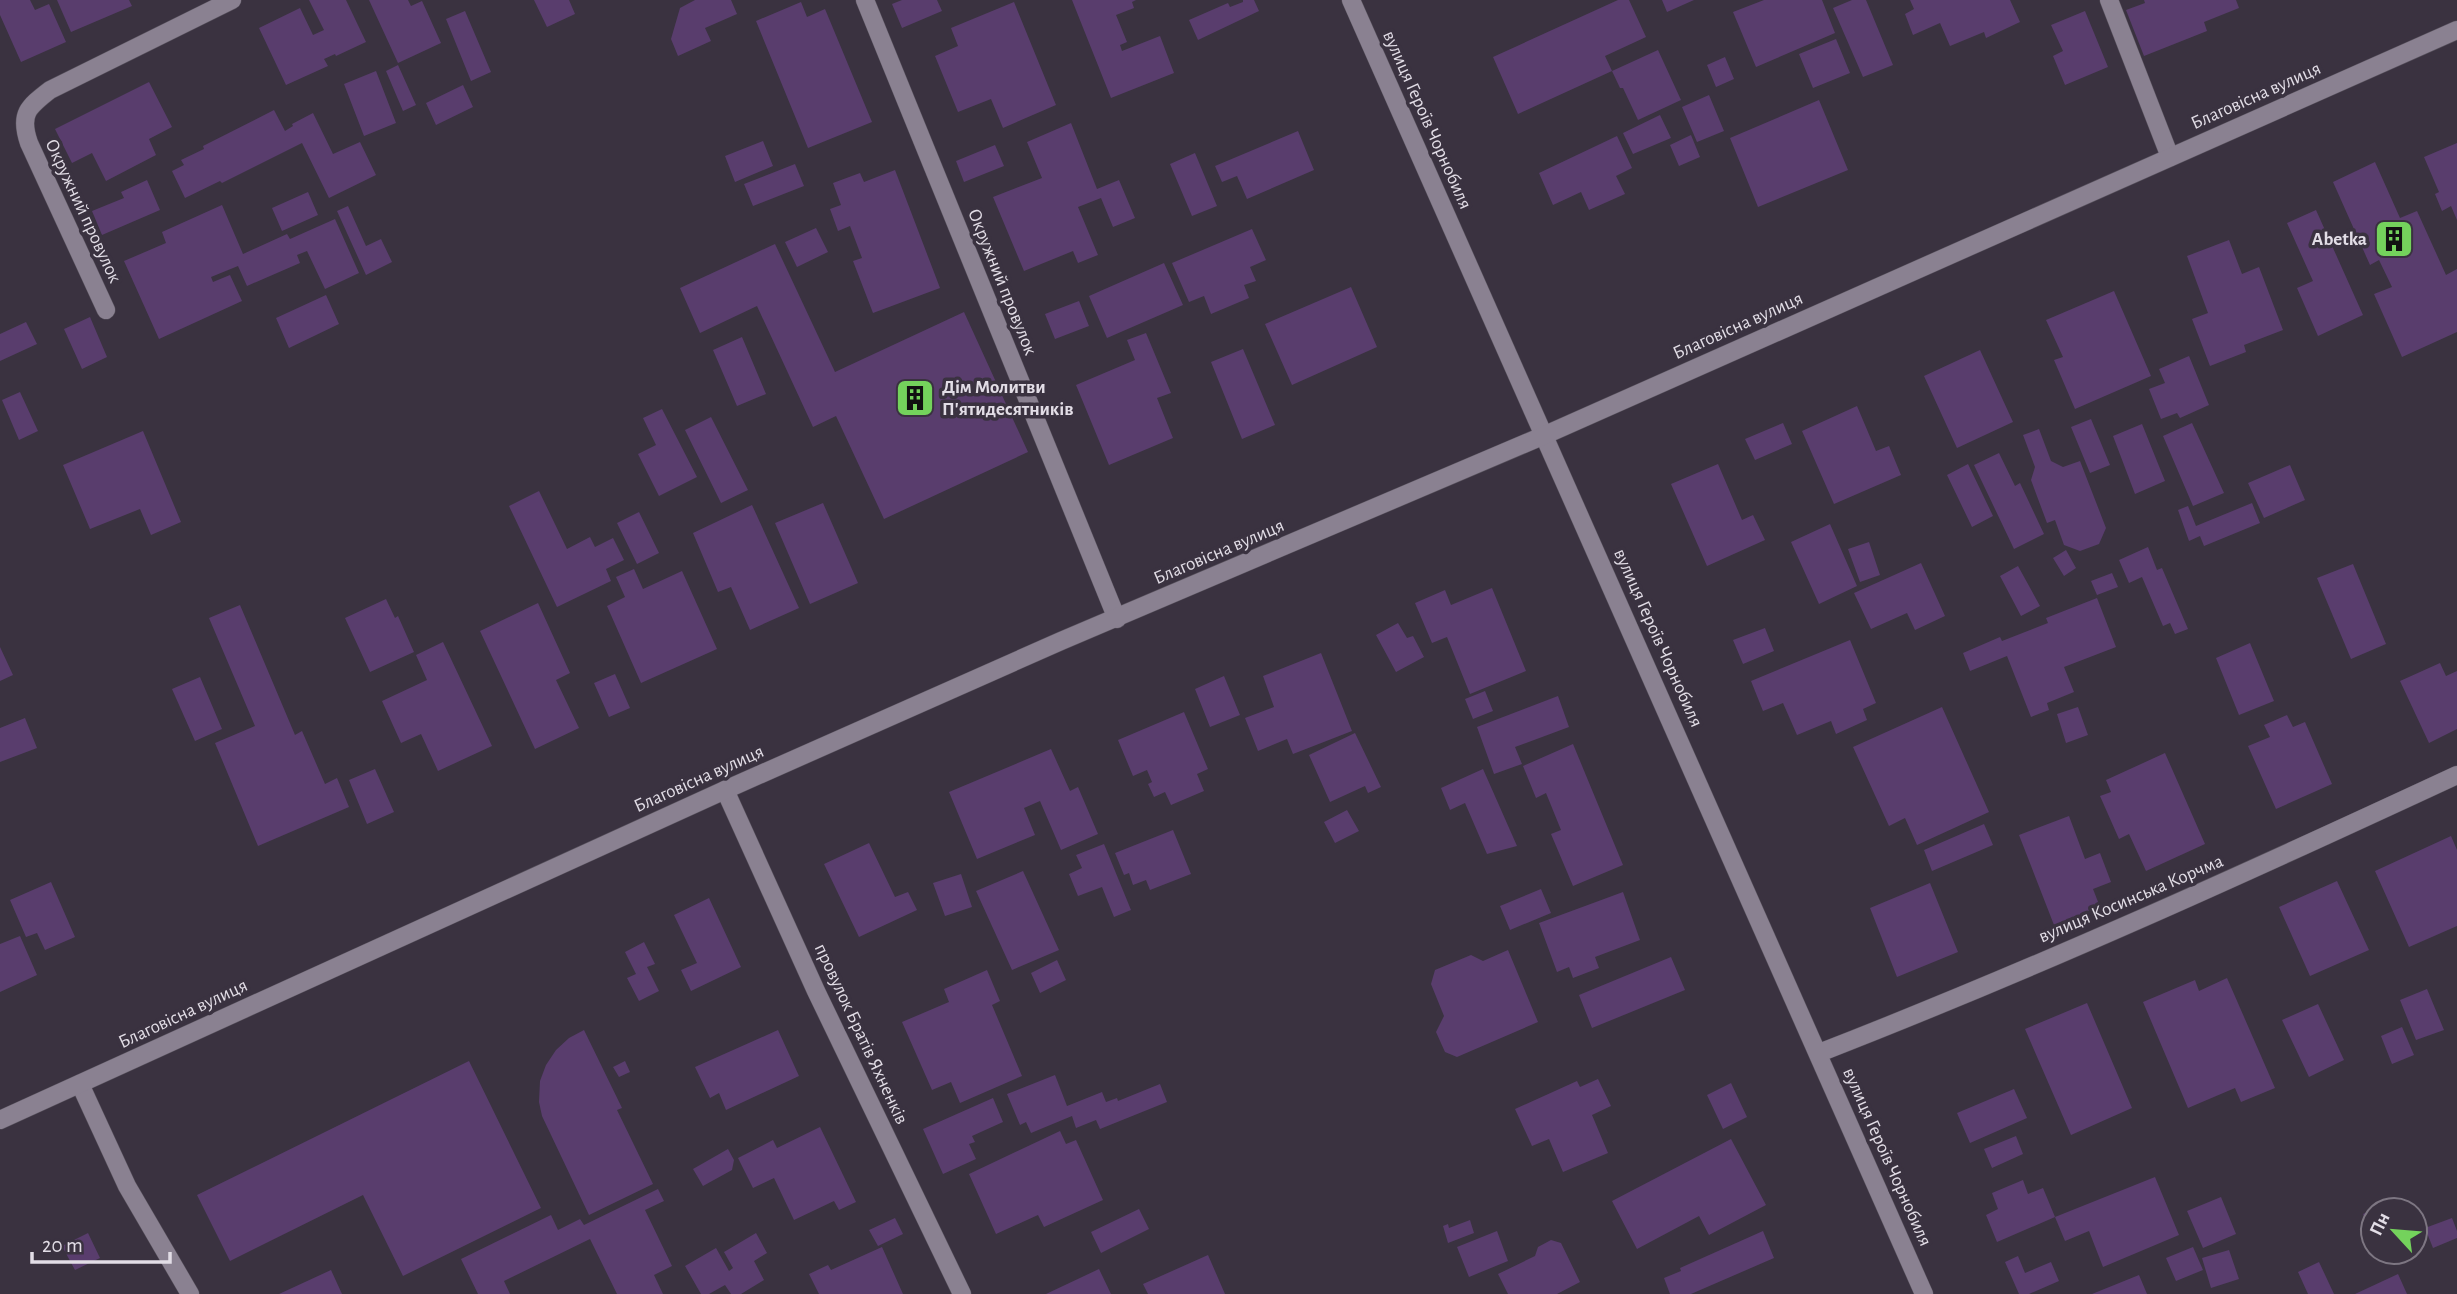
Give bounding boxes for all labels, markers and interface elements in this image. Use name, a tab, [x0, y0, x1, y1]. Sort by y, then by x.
street label: вулиця Героїв Чорнобиля	[1379, 28, 1475, 212]
street label: Благовісна вулиця	[2188, 59, 2324, 133]
street label: Окружний провулок	[41, 136, 125, 286]
street label: Окружний провулок	[964, 206, 1040, 358]
building icon: Abetka	[2373, 218, 2415, 260]
place label: Abetka	[2312, 230, 2367, 249]
street label: Благовісна вулиця	[1670, 289, 1806, 363]
building icon: Дім Молитви П'ятидесятників	[894, 377, 936, 419]
place label: Дім Молитви П'ятидесятників	[942, 378, 1073, 419]
street label: Благовісна вулиця	[1151, 516, 1287, 588]
street label: вулиця Героїв Чорнобиля	[1610, 546, 1706, 730]
street label: Благовісна вулиця	[631, 742, 767, 816]
street label: вулиця Косинська Корчма	[2036, 851, 2226, 947]
street label: провулок Братів Яхненків	[811, 941, 911, 1127]
street label: Благовісна вулиця	[116, 976, 250, 1052]
street label: вулиця Героїв Чорнобиля	[1839, 1065, 1935, 1249]
north arrow	[2359, 1196, 2429, 1266]
text: Пн	[2366, 1210, 2394, 1239]
scale bar	[32, 1220, 170, 1264]
text: 20 m	[42, 1235, 83, 1256]

